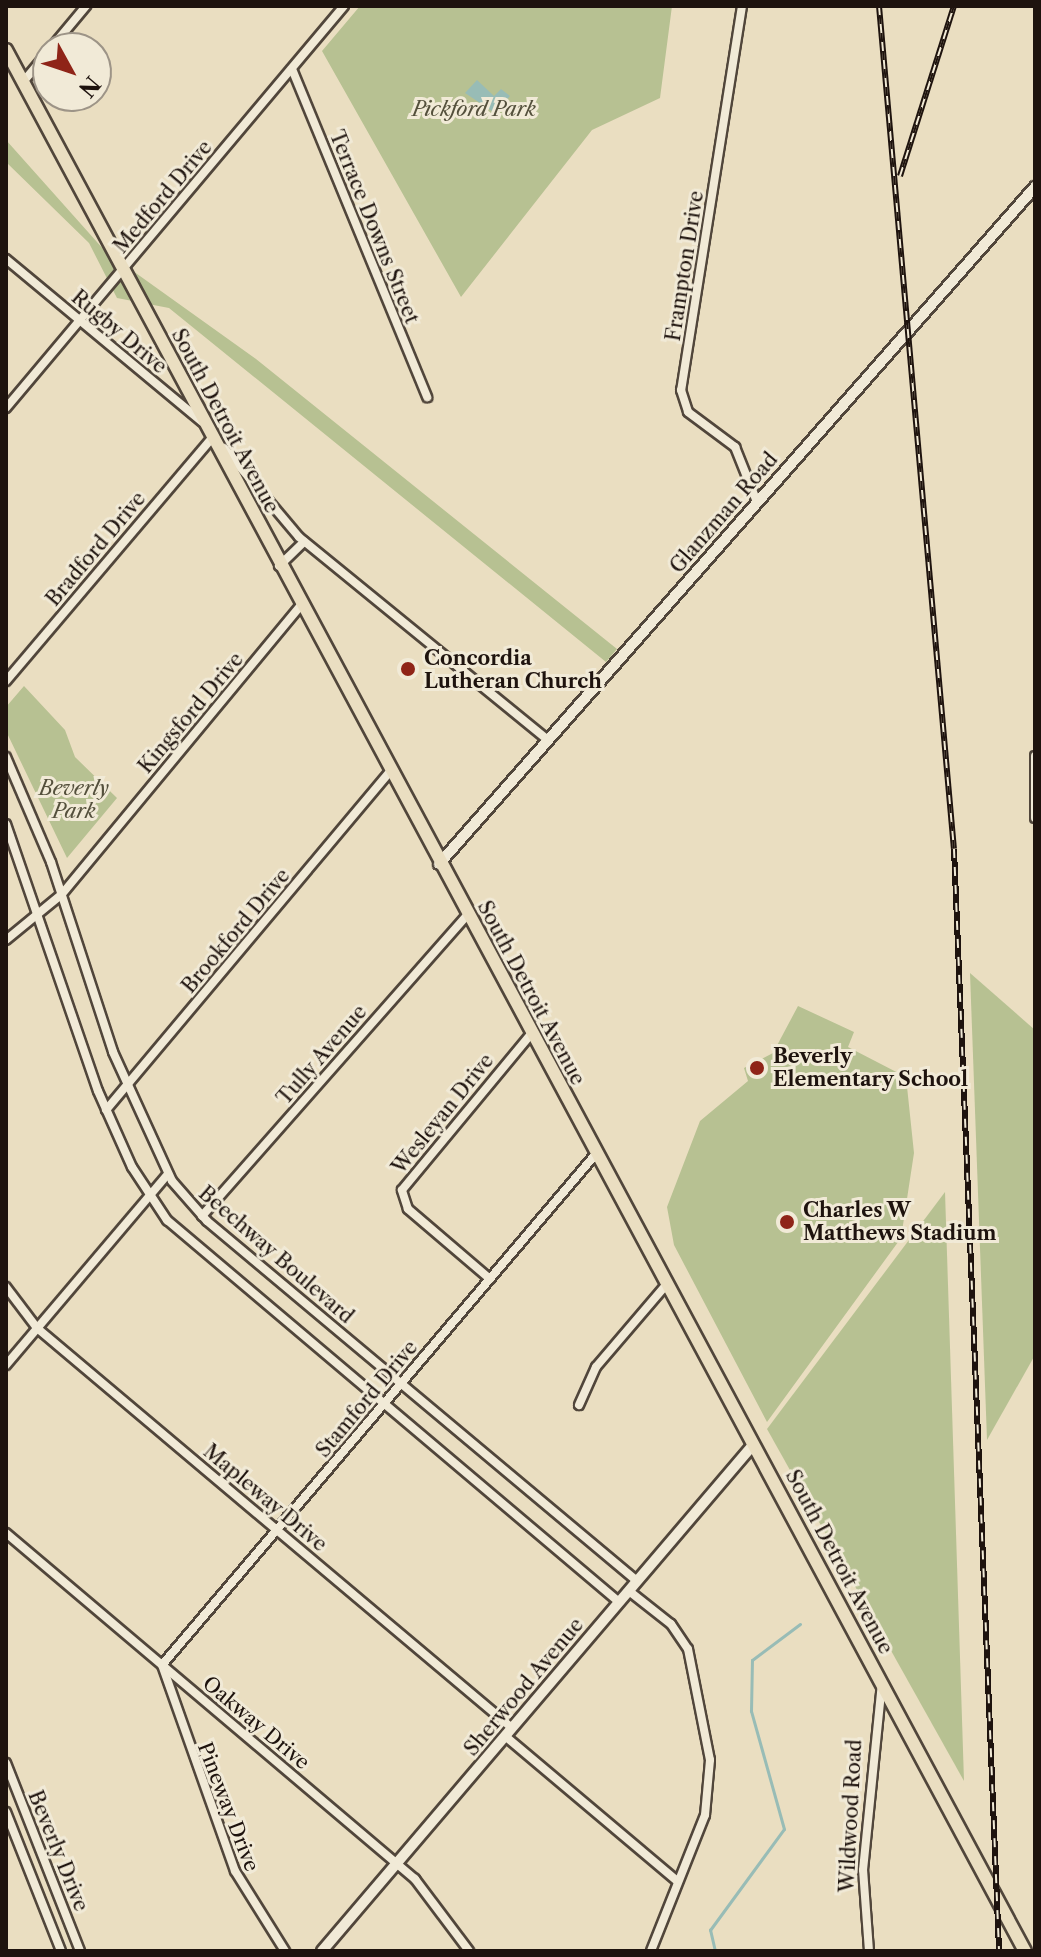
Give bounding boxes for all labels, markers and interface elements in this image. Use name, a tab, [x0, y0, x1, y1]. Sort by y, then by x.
north arrow	[32, 32, 112, 112]
text: N	[73, 70, 106, 102]
park label: Pickford Park	[412, 97, 536, 121]
street label: Terrace Downs Street	[324, 127, 424, 327]
street label: Medford Drive	[109, 136, 217, 258]
street label: Frampton Drive	[661, 189, 709, 343]
street label: Rugby Drive	[66, 285, 172, 379]
street label: South Detroit Avenue	[166, 324, 284, 518]
street label: Glanzman Road	[665, 448, 783, 578]
street label: Bradford Drive	[41, 487, 151, 611]
place label: Concordia Lutheran Church	[424, 646, 602, 693]
street label: Kingsford Drive	[134, 648, 248, 778]
marker: Concordia Lutheran Church	[399, 660, 417, 678]
park label: Beverly Park	[39, 777, 109, 824]
street label: Brookford Drive	[177, 864, 295, 998]
street label: South Detroit Avenue	[472, 896, 590, 1090]
street label: Tully Avenue	[272, 1000, 372, 1110]
place label: Beverly Elementary School	[773, 1044, 969, 1091]
street label: Wesleyan Drive	[387, 1049, 499, 1179]
marker: Beverly Elementary School	[748, 1059, 766, 1077]
street label: Beechway Boulevard	[193, 1181, 359, 1329]
place label: Charles W Matthews Stadium	[803, 1198, 996, 1245]
marker: Charles W Matthews Stadium	[778, 1213, 796, 1231]
street label: Stamford Drive	[311, 1336, 423, 1462]
street label: Mapleway Drive	[198, 1439, 332, 1557]
street label: South Detroit Avenue	[780, 1465, 898, 1659]
street label: Sherwood Avenue	[459, 1613, 589, 1761]
street label: Oakway Drive	[197, 1671, 315, 1775]
street label: Pineway Drive	[192, 1739, 264, 1875]
street label: Wildwood Road	[835, 1739, 867, 1893]
street label: Beverly Drive	[23, 1787, 93, 1915]

